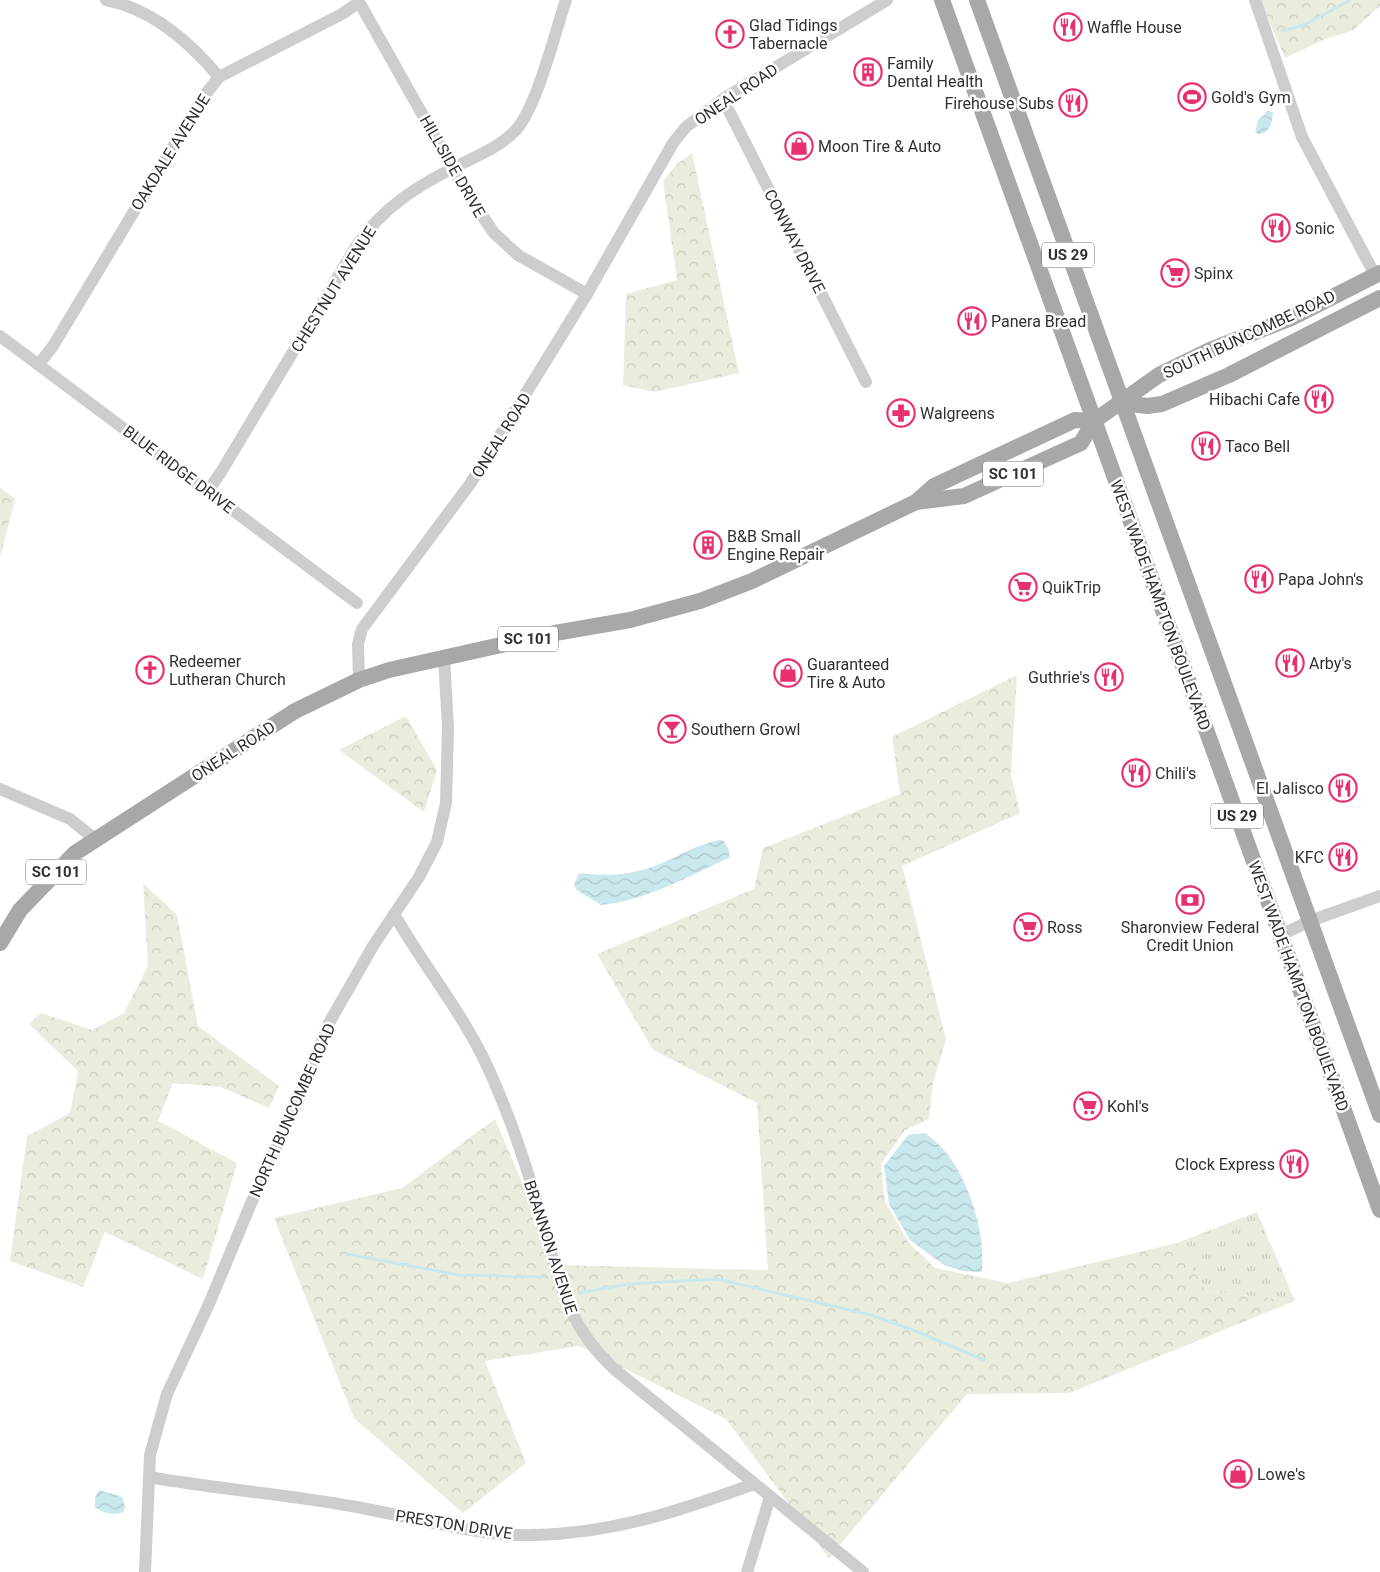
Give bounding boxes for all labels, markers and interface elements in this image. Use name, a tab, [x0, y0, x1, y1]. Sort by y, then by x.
restaurant icon: Waffle House	[1053, 12, 1083, 42]
place label: Glad Tidings Tabernacle	[749, 16, 838, 53]
place label: Waffle House	[1087, 18, 1182, 37]
church icon: Glad Tidings Tabernacle	[715, 19, 745, 49]
place label: Family Dental Health	[887, 54, 983, 91]
building icon: Family Dental Health	[853, 57, 883, 87]
street label: ONEAL ROAD	[691, 60, 781, 129]
sports icon: Gold's Gym	[1177, 82, 1207, 112]
restaurant icon: Firehouse Subs	[1058, 88, 1088, 118]
place label: Gold's Gym	[1211, 88, 1291, 107]
street label: OAKDALE AVENUE	[127, 91, 214, 214]
place label: Firehouse Subs	[944, 94, 1054, 113]
street label: HILLSIDE DRIVE	[416, 112, 489, 221]
shop icon: Moon Tire & Auto	[784, 131, 814, 161]
place label: Moon Tire & Auto	[818, 137, 941, 156]
street label: CONWAY DRIVE	[760, 186, 829, 296]
restaurant icon: Sonic	[1261, 213, 1291, 243]
place label: Sonic	[1295, 219, 1335, 238]
street label: CHESTNUT AVENUE	[287, 223, 380, 356]
road number: US 29	[1042, 242, 1094, 268]
supermarket icon: Spinx	[1160, 258, 1190, 288]
place label: Spinx	[1194, 264, 1233, 283]
street label: SOUTH BUNCOMBE ROAD	[1160, 286, 1338, 383]
restaurant icon: Panera Bread	[957, 306, 987, 336]
place label: Panera Bread	[991, 312, 1086, 331]
restaurant icon: Hibachi Cafe	[1304, 384, 1334, 414]
street label: ONEAL ROAD	[468, 389, 535, 481]
place label: Hibachi Cafe	[1209, 390, 1300, 409]
pharmacy icon: Walgreens	[886, 398, 916, 428]
place label: Walgreens	[920, 404, 995, 423]
street label: BLUE RIDGE DRIVE	[119, 421, 238, 517]
restaurant icon: Taco Bell	[1191, 431, 1221, 461]
place label: Taco Bell	[1225, 437, 1290, 456]
road number: SC 101	[983, 462, 1043, 486]
street label: WEST WADE HAMPTON BOULEVARD	[1106, 477, 1215, 733]
place label: B&B Small Engine Repair	[727, 527, 825, 564]
building icon: B&B Small Engine Repair	[693, 530, 723, 560]
restaurant icon: Papa John's	[1244, 564, 1274, 594]
place label: Papa John's	[1278, 570, 1364, 589]
supermarket icon: QuikTrip	[1008, 572, 1038, 602]
place label: QuikTrip	[1042, 578, 1101, 597]
road number: SC 101	[498, 626, 558, 652]
restaurant icon: Arby's	[1275, 648, 1305, 678]
place label: Redeemer Lutheran Church	[169, 652, 286, 689]
place label: Arby's	[1309, 654, 1352, 673]
church icon: Redeemer Lutheran Church	[135, 655, 165, 685]
place label: Guaranteed Tire & Auto	[807, 655, 889, 692]
shop icon: Guaranteed Tire & Auto	[773, 658, 803, 688]
restaurant icon: Guthrie's	[1094, 662, 1124, 692]
place label: Guthrie's	[1028, 668, 1090, 687]
bar icon: Southern Growl	[657, 714, 687, 744]
street label: ONEAL ROAD	[188, 717, 279, 786]
place label: Southern Growl	[691, 720, 800, 739]
restaurant icon: Chili's	[1121, 758, 1151, 788]
place label: Chili's	[1155, 764, 1196, 783]
restaurant icon: El Jalisco	[1328, 773, 1358, 803]
place label: El Jalisco	[1256, 779, 1324, 798]
road number: US 29	[1211, 804, 1263, 828]
restaurant icon: KFC	[1328, 842, 1358, 872]
place label: KFC	[1295, 848, 1324, 867]
street label: WEST WADE HAMPTON BOULEVARD	[1244, 858, 1353, 1114]
road number: SC 101	[26, 860, 86, 884]
bank icon: Sharonview Federal Credit Union	[1175, 885, 1205, 915]
supermarket icon: Ross	[1013, 912, 1043, 942]
place label: Ross	[1047, 918, 1083, 937]
place label: Sharonview Federal Credit Union	[1121, 918, 1259, 955]
street label: NORTH BUNCOMBE ROAD	[245, 1020, 339, 1200]
supermarket icon: Kohl's	[1073, 1091, 1103, 1121]
place label: Kohl's	[1107, 1097, 1149, 1116]
restaurant icon: Clock Express	[1279, 1149, 1309, 1179]
place label: Clock Express	[1175, 1155, 1275, 1174]
street label: BRANNON AVENUE	[520, 1178, 581, 1316]
shop icon: Lowe's	[1223, 1459, 1253, 1489]
place label: Lowe's	[1257, 1465, 1306, 1484]
street label: PRESTON DRIVE	[394, 1506, 514, 1543]

